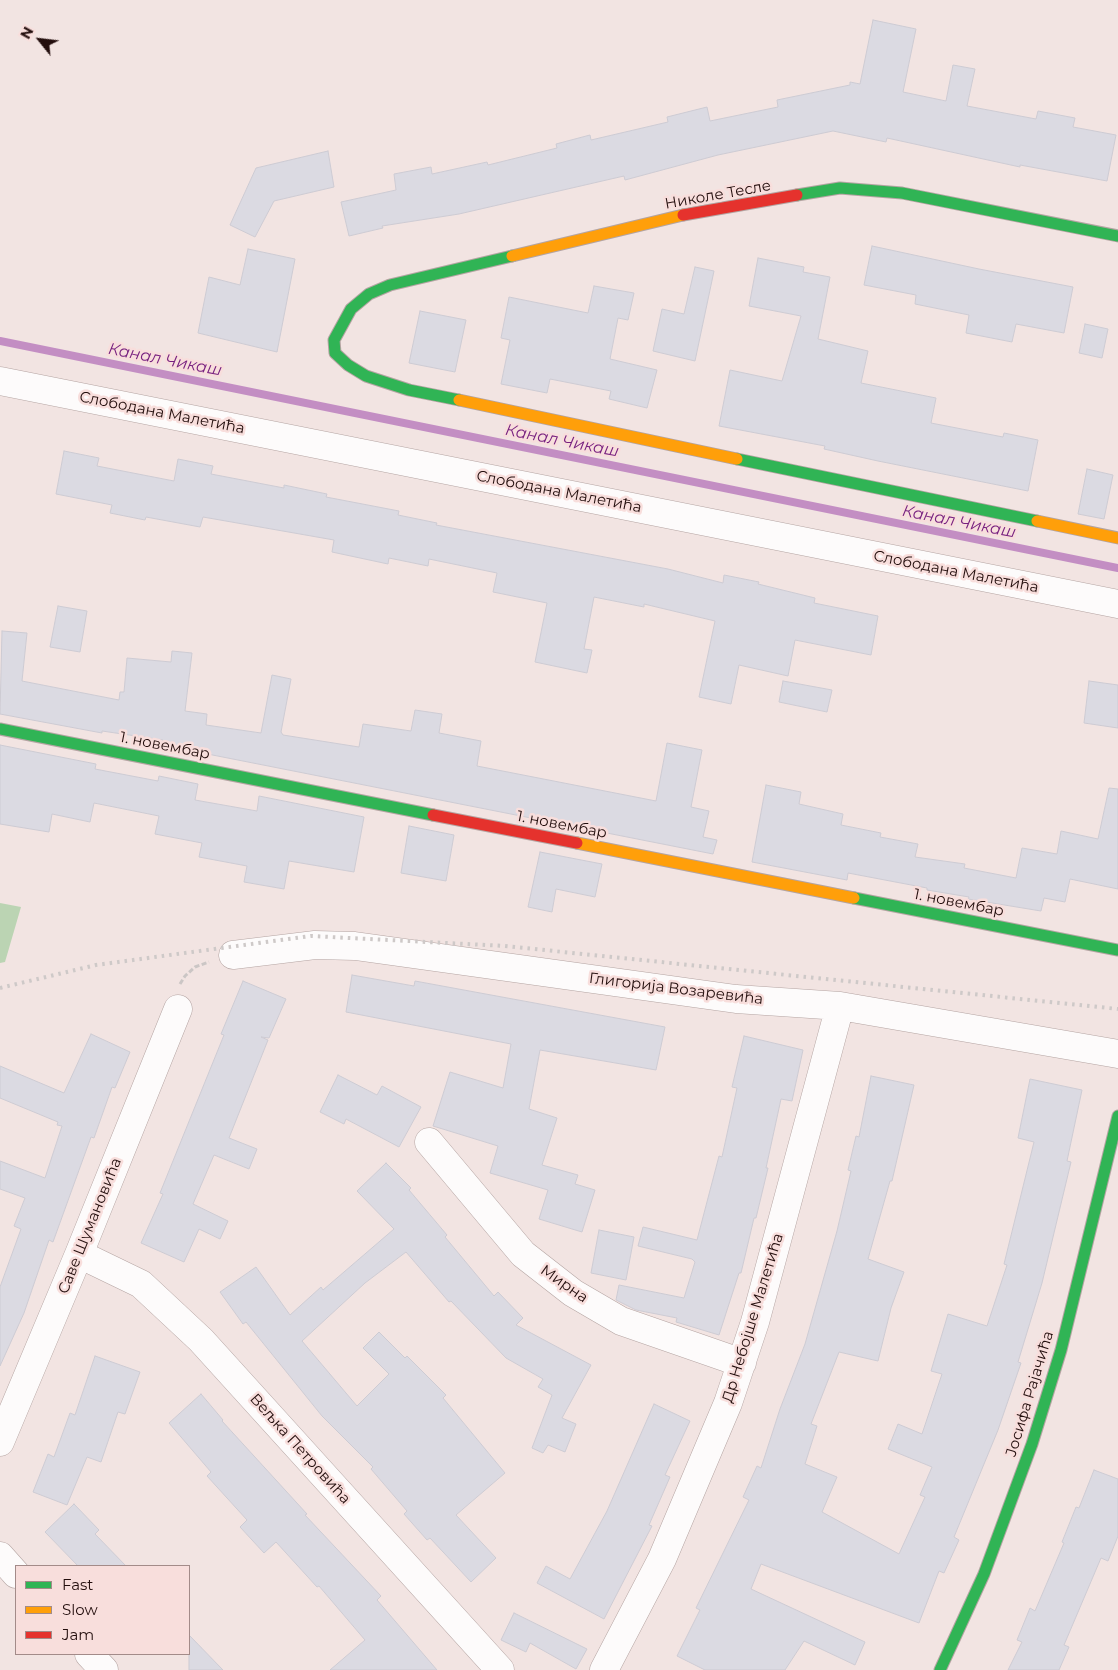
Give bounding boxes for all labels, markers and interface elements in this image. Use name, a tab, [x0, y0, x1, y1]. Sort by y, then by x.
north arrow	[15, 15, 65, 65]
text: N	[16, 23, 37, 42]
street label: Николе Тесле	[664, 177, 772, 213]
water label: Канал Чикаш	[107, 340, 223, 380]
street label: Слободана Малетића	[78, 388, 246, 438]
water label: Канал Чикаш	[504, 421, 620, 461]
street label: Слободана Малетића	[475, 467, 643, 517]
water label: Канал Чикаш	[901, 502, 1017, 542]
street label: Слободана Малетића	[872, 547, 1040, 597]
street label: 1. новембар	[118, 728, 212, 764]
street label: 1. новембар	[515, 807, 609, 843]
street label: 1. новембар	[912, 885, 1006, 921]
street label: Глигорија Возаревића	[588, 969, 764, 1009]
street label: Саве Шумановића	[55, 1155, 125, 1297]
street label: Др Небојше Малетића	[719, 1231, 787, 1405]
street label: Мирна	[537, 1261, 591, 1307]
street label: Јосифа Рајачића	[1002, 1329, 1058, 1459]
street label: Вељка Петровића	[246, 1390, 354, 1508]
legend	[15, 1565, 190, 1655]
text: Fast	[62, 1575, 93, 1594]
text: Slow	[62, 1600, 98, 1619]
text: Jam	[62, 1625, 94, 1644]

